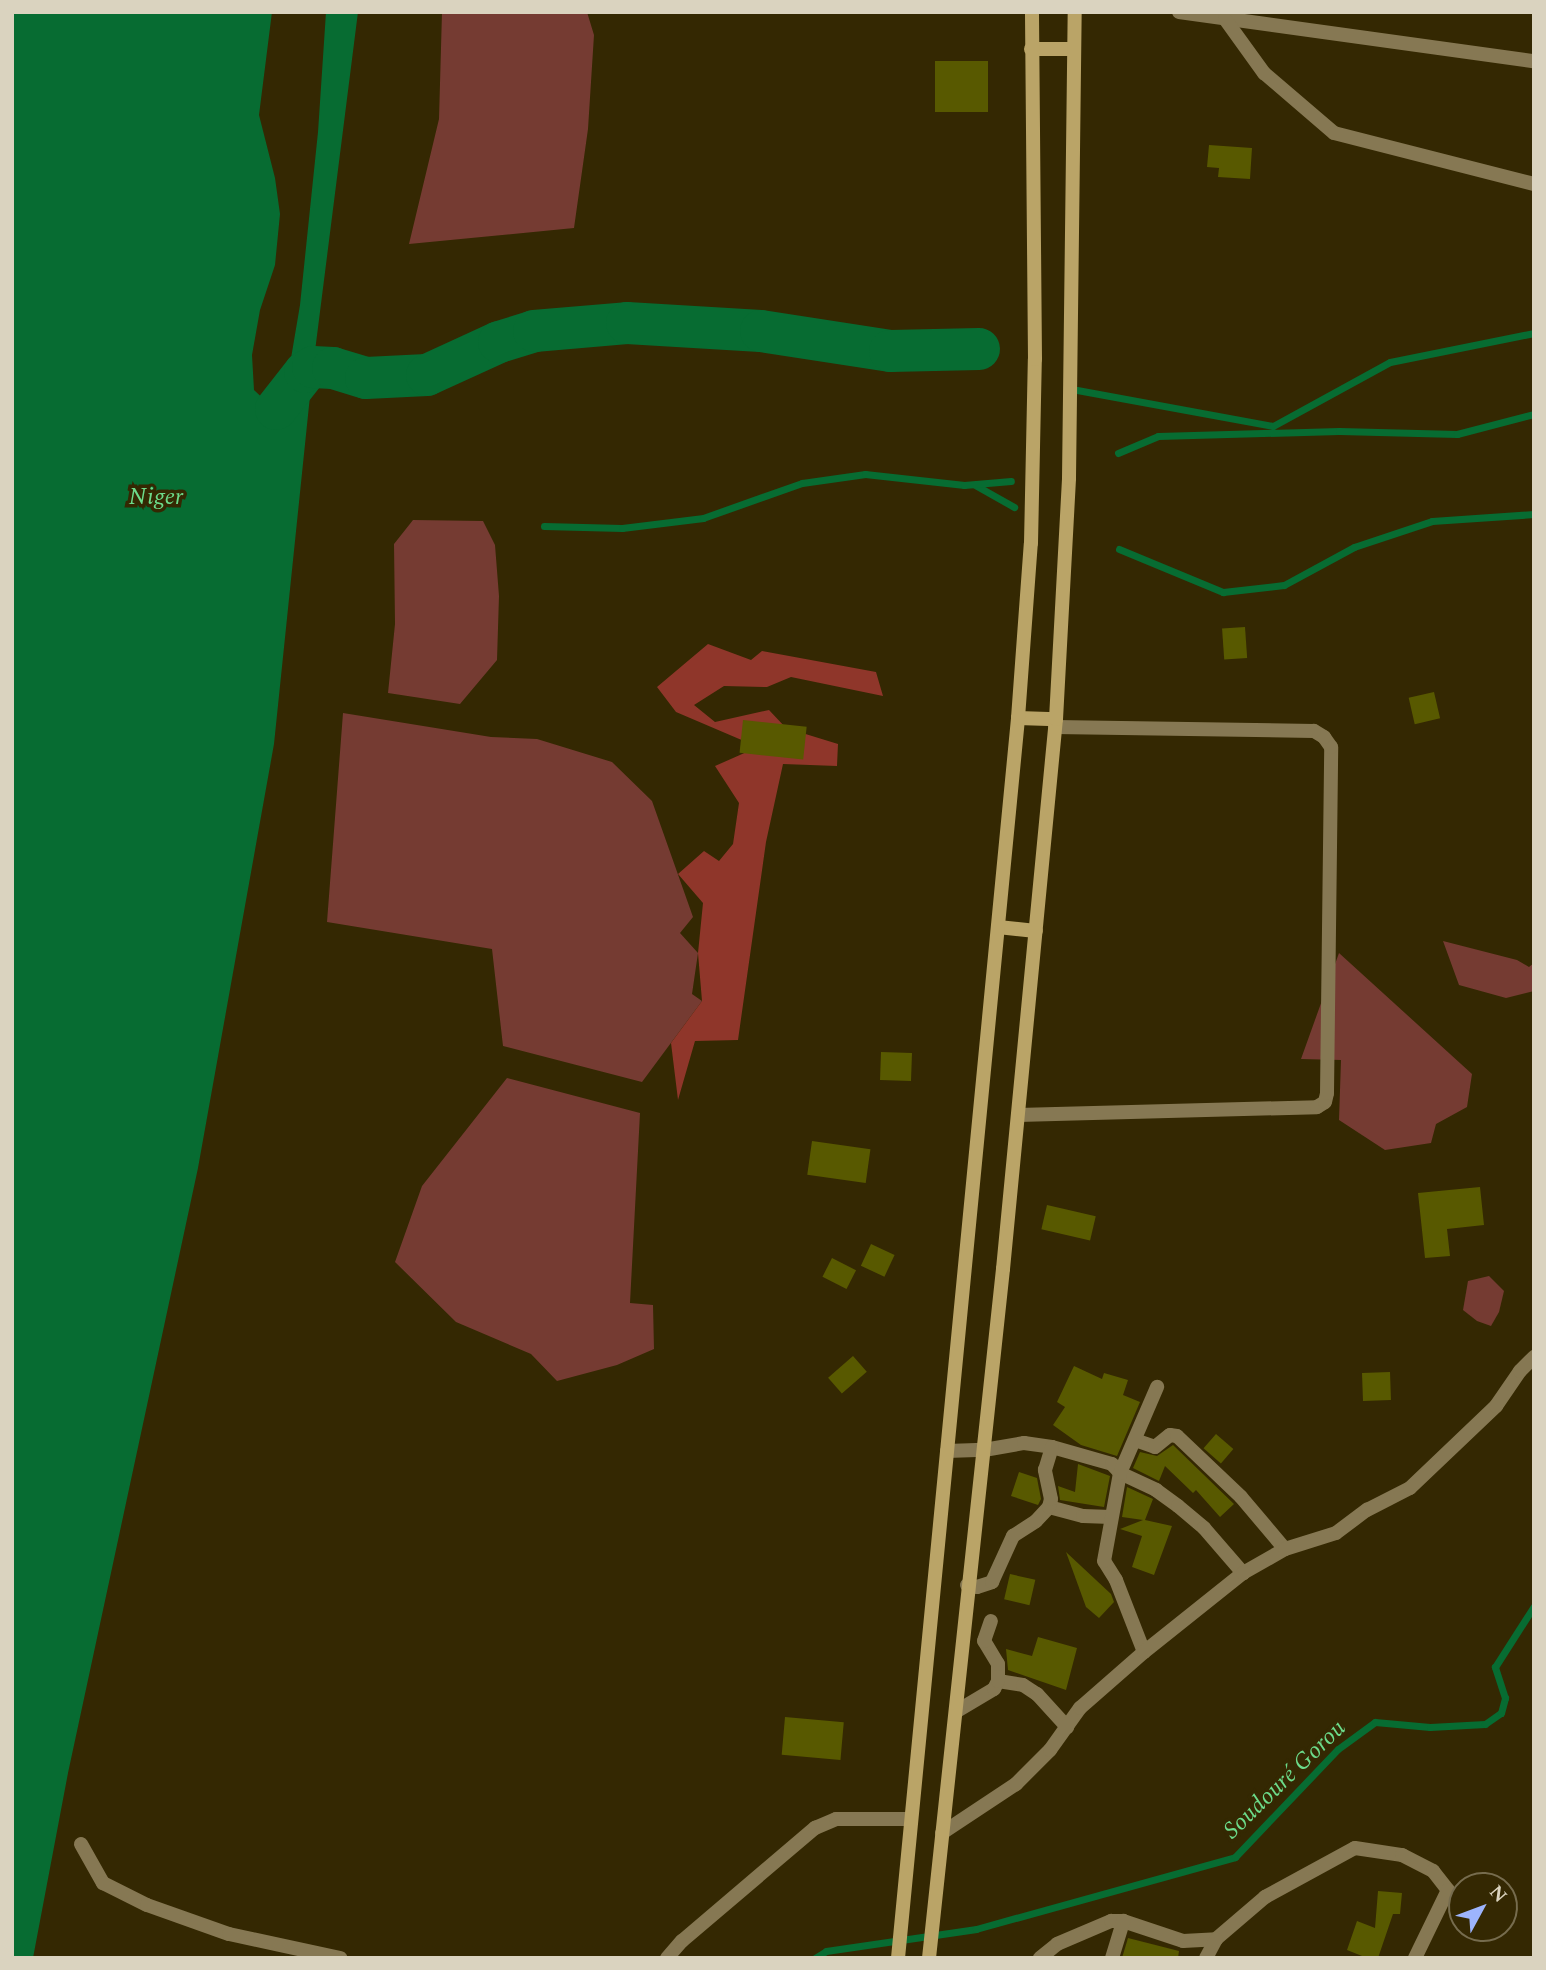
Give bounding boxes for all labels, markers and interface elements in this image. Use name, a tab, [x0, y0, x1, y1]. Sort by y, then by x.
water label: Niger	[129, 484, 183, 512]
water label: Soudouré Gorou	[1218, 1714, 1352, 1846]
north arrow	[1448, 1872, 1518, 1942]
text: N	[1482, 1879, 1514, 1910]

